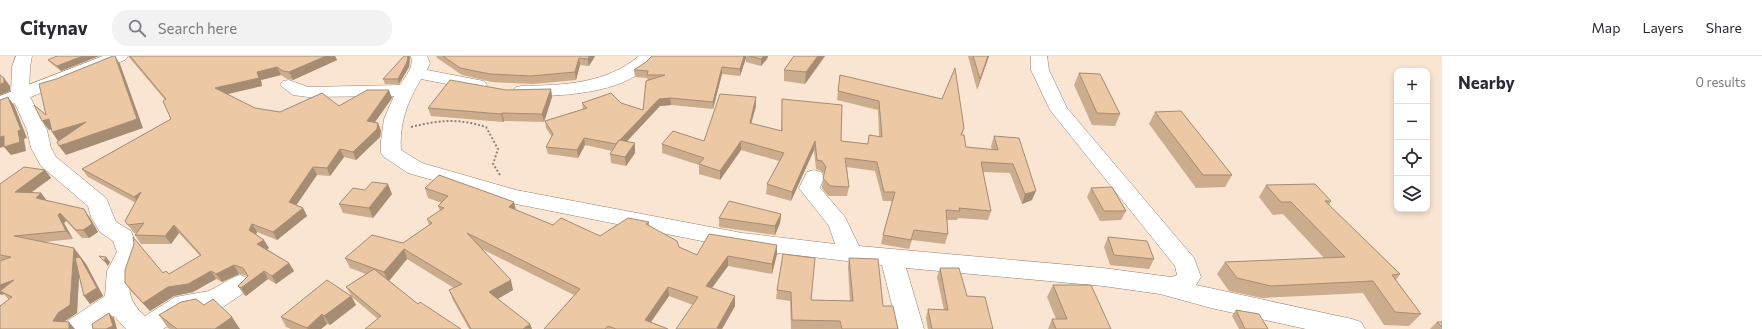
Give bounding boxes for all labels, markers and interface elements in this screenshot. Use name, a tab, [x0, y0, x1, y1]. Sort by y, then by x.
search box	[112, 10, 392, 46]
text: Citynav	[20, 16, 88, 39]
icon: search	[126, 17, 148, 39]
text: Search here	[158, 19, 237, 37]
text: Map	[1592, 19, 1620, 36]
text: Layers	[1642, 19, 1684, 36]
text: Share	[1706, 19, 1742, 36]
map controls	[1394, 68, 1430, 212]
button: +	[1394, 68, 1430, 104]
text: Nearby	[1458, 72, 1515, 93]
text: 0 results	[1695, 74, 1746, 90]
button: −	[1394, 104, 1430, 140]
button: locate	[1394, 140, 1430, 176]
button: layers	[1394, 176, 1430, 212]

